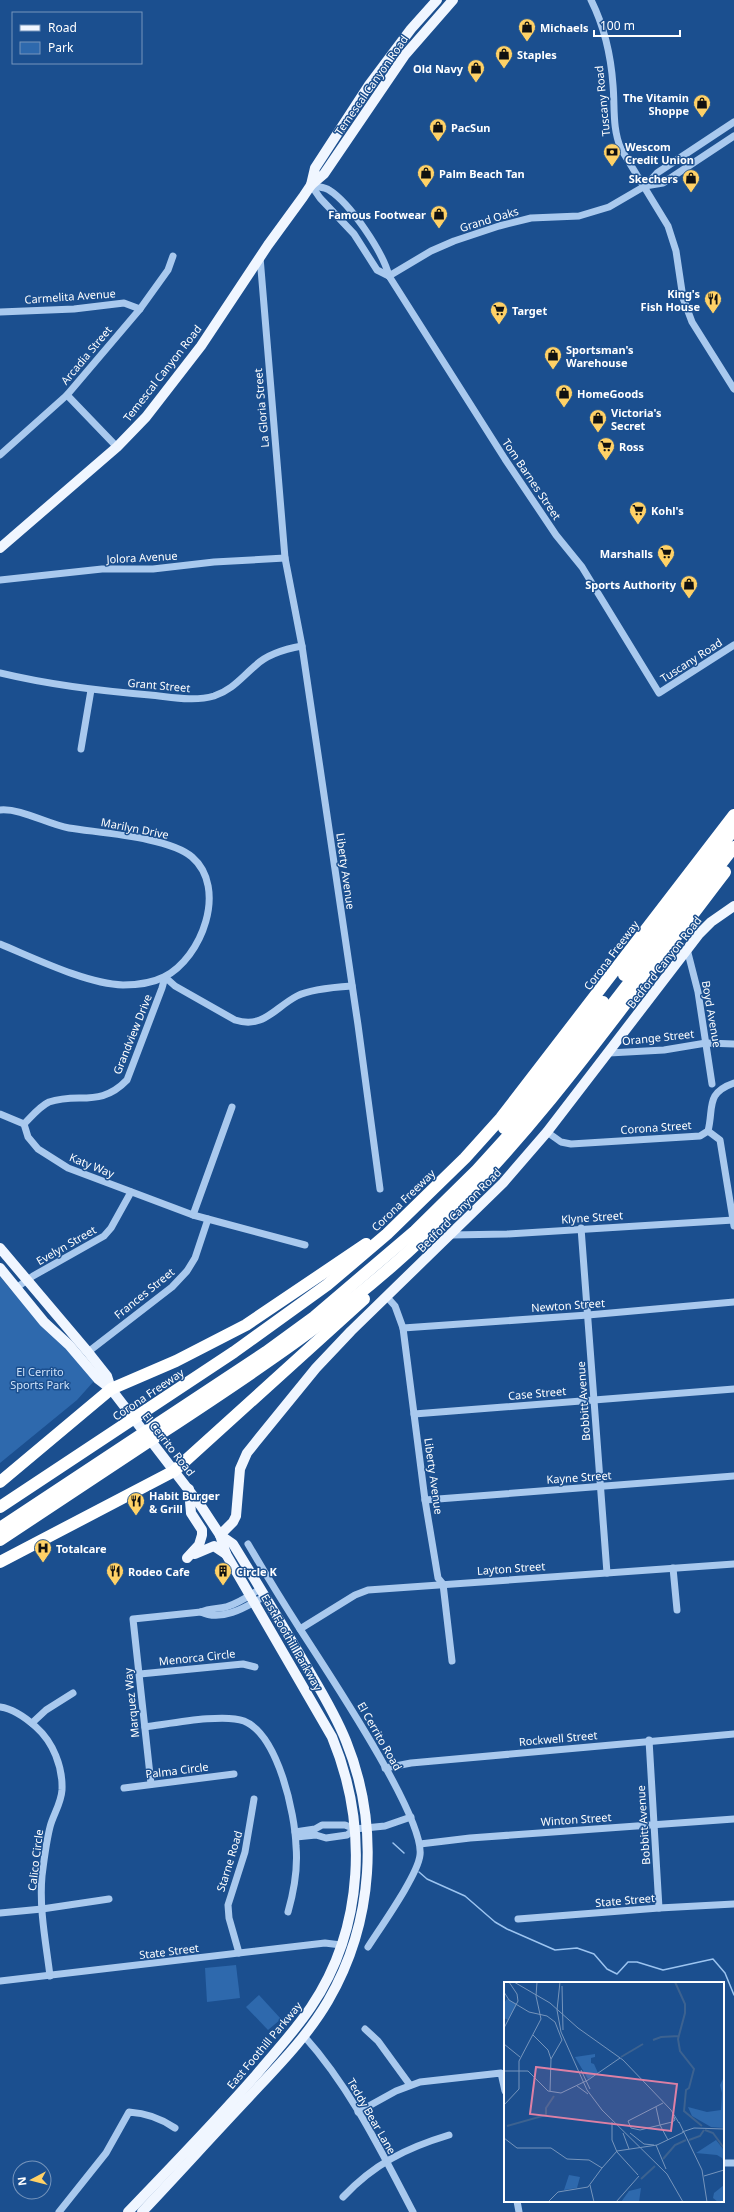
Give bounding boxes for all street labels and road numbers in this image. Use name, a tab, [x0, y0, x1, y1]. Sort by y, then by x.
street label: Temescal Canyon Road	[331, 32, 411, 138]
street label: Tuscany Road	[591, 65, 613, 137]
street label: Grand Oaks	[458, 203, 520, 235]
street label: Carmelita Avenue	[24, 285, 116, 307]
street label: Temescal Canyon Road	[120, 322, 204, 424]
street label: Arcadia Street	[57, 323, 115, 387]
street label: La Gloria Street	[250, 368, 272, 448]
street label: Tom Barnes Street	[499, 435, 565, 523]
street label: Jolora Avenue	[105, 548, 178, 566]
street label: Tuscany Road	[657, 634, 725, 686]
street label: Grant Street	[127, 675, 191, 695]
street label: Marilyn Drive	[100, 814, 170, 842]
street label: Liberty Avenue	[333, 832, 359, 910]
street label: Bedford Canyon Road	[623, 913, 705, 1011]
street label: Corona Freeway	[580, 917, 642, 993]
street label: Boyd Avenue	[699, 979, 725, 1049]
street label: Grandview Drive	[109, 992, 155, 1076]
street label: Orange Street	[621, 1026, 695, 1048]
street label: Corona Street	[620, 1117, 692, 1137]
street label: Katy Way	[67, 1149, 117, 1181]
street label: Corona Freeway	[368, 1165, 438, 1234]
street label: Bedford Canyon Road	[414, 1165, 504, 1255]
street label: Klyne Street	[561, 1207, 623, 1227]
street label: Evelyn Street	[33, 1222, 99, 1268]
street label: Frances Street	[111, 1264, 177, 1322]
street label: Newton Street	[531, 1295, 605, 1315]
street label: Bobbitt Avenue	[573, 1361, 593, 1441]
street label: Corona Freeway	[109, 1364, 187, 1423]
street label: Case Street	[507, 1383, 567, 1403]
street label: El Cerrito Road	[139, 1409, 199, 1479]
street label: Liberty Avenue	[421, 1437, 447, 1515]
street label: Kayne Street	[546, 1467, 612, 1487]
street label: Layton Street	[476, 1558, 546, 1578]
street label: East Foothill Parkway	[258, 1591, 326, 1693]
street label: Menorca Circle	[158, 1646, 236, 1668]
street label: Marquez Way	[120, 1667, 142, 1739]
street label: El Cerrito Road	[354, 1699, 406, 1773]
street label: Rockwell Street	[518, 1727, 598, 1749]
street label: Palma Circle	[145, 1759, 209, 1781]
street label: Bobbitt Avenue	[633, 1785, 653, 1865]
street label: Winton Street	[540, 1809, 612, 1829]
street label: Calico Circle	[24, 1828, 46, 1892]
street label: Starne Road	[213, 1829, 245, 1893]
street label: State Street	[594, 1890, 656, 1910]
street label: State Street	[138, 1940, 200, 1962]
street label: East Foothill Parkway	[223, 1998, 305, 2092]
street label: Teddy Bear Lane	[344, 2075, 400, 2157]

